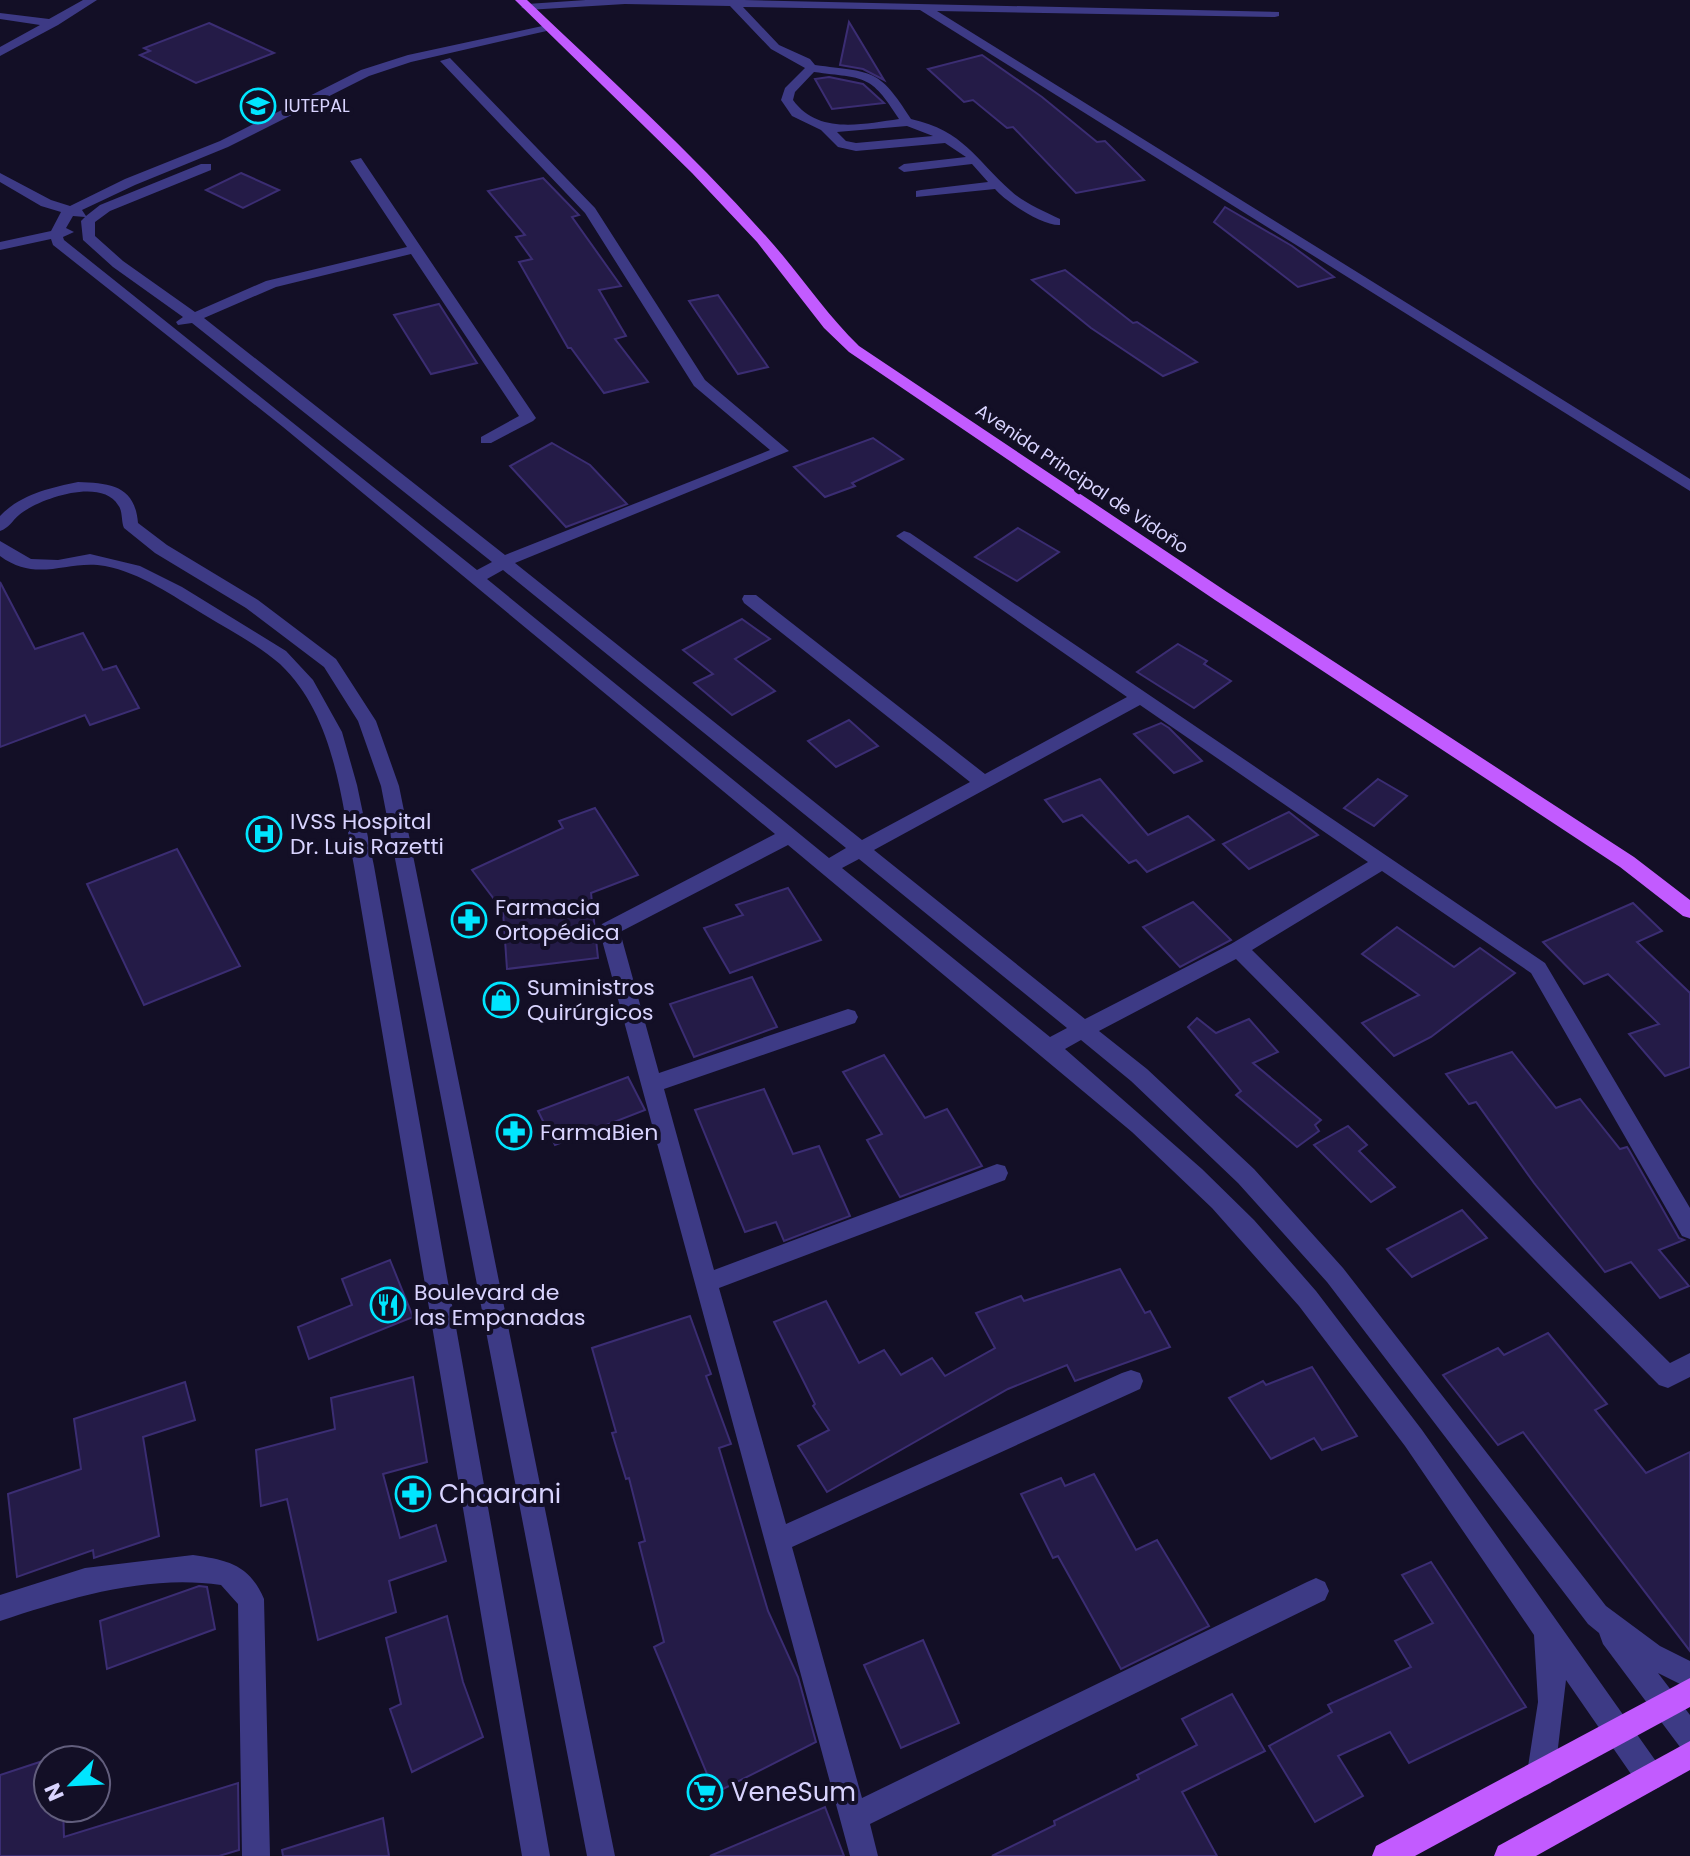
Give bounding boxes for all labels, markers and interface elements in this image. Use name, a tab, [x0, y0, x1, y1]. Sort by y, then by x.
school or university icon: IUTEPAL	[239, 87, 277, 125]
place label: IUTEPAL	[284, 93, 350, 118]
street label: Avenida Principal de Vidoño	[971, 398, 1194, 559]
place label: IVSS Hospital Dr. Luis Razetti	[290, 806, 444, 862]
hospital icon: IVSS Hospital Dr. Luis Razetti	[245, 815, 283, 853]
place label: Farmacia Ortopédica	[495, 892, 620, 948]
pharmacy icon: Farmacia Ortopédica	[450, 901, 488, 939]
place label: Suministros Quirúrgicos	[527, 972, 655, 1028]
shop icon: Suministros Quirúrgicos	[482, 981, 520, 1019]
pharmacy icon: FarmaBien	[495, 1113, 533, 1151]
place label: FarmaBien	[540, 1117, 658, 1148]
place label: Boulevard de las Empanadas	[414, 1277, 586, 1333]
restaurant icon: Boulevard de las Empanadas	[369, 1286, 407, 1324]
pharmacy icon: Chaarani	[394, 1475, 432, 1513]
place label: Chaarani	[439, 1476, 561, 1512]
north arrow	[32, 1744, 112, 1824]
supermarket icon: VeneSum	[686, 1773, 724, 1811]
place label: VeneSum	[731, 1774, 856, 1810]
text: N	[37, 1778, 72, 1806]

